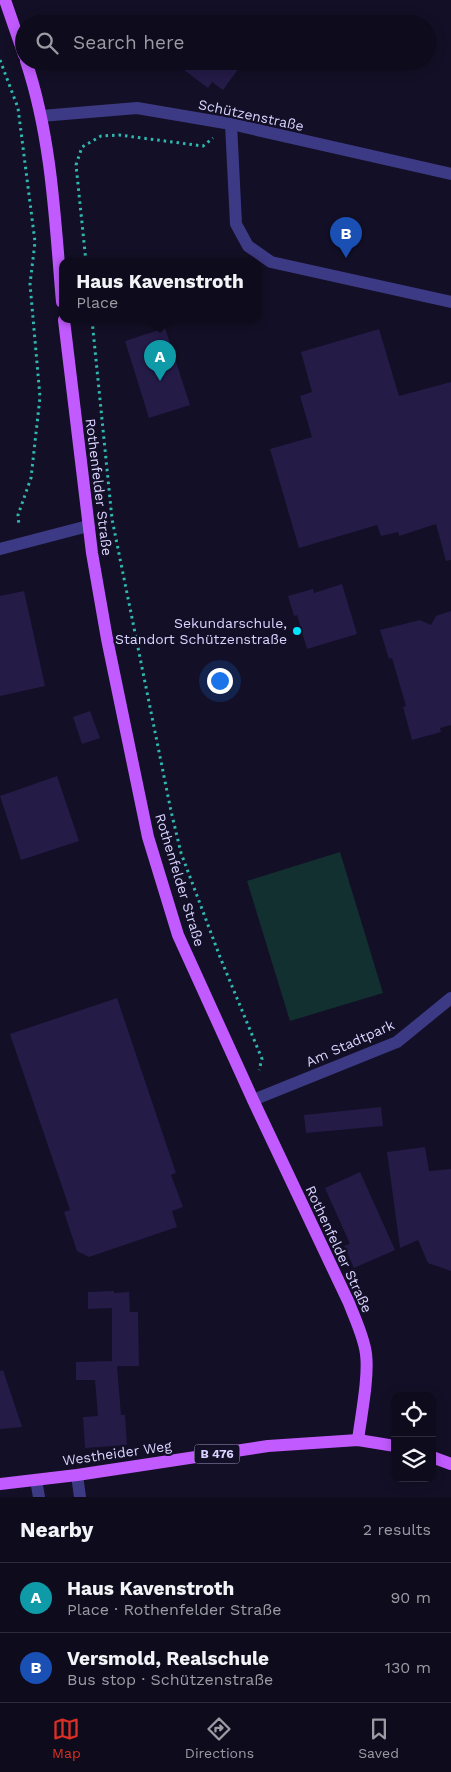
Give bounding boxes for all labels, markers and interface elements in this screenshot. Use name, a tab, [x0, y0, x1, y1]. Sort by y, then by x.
search box	[15, 15, 436, 70]
icon: search	[33, 29, 61, 57]
text: Search here	[73, 31, 184, 54]
street label: Schützenstraße	[197, 96, 305, 134]
pin: B	[330, 217, 362, 258]
popup	[59, 258, 261, 323]
text: Haus Kavenstroth	[76, 270, 244, 293]
text: Place	[76, 293, 118, 312]
pin: A	[144, 340, 176, 381]
street label: Rothenfelder Straße	[83, 417, 115, 557]
place label: Sekundarschule, Standort Schützenstraße	[115, 615, 287, 647]
marker: Sekundarschule, Standort Schützenstraße	[291, 625, 303, 637]
your location	[207, 668, 233, 694]
street label: Rothenfelder Straße	[152, 812, 208, 948]
street label: Am Stadtpark	[303, 1016, 397, 1070]
street label: Rothenfelder Straße	[303, 1183, 375, 1315]
map controls	[391, 1392, 436, 1482]
button: locate	[391, 1392, 436, 1437]
street label: Westheider Weg	[61, 1437, 173, 1469]
button: layers	[391, 1437, 436, 1482]
road number: B 476	[194, 1445, 240, 1464]
text: Nearby	[20, 1517, 93, 1542]
text: 2 results	[363, 1520, 431, 1539]
text: Haus Kavenstroth	[67, 1577, 234, 1600]
text: A	[31, 1588, 41, 1607]
text: 90 m	[390, 1588, 431, 1607]
text: Place · Rothenfelder Straße	[67, 1600, 281, 1619]
text: Versmold, Realschule	[67, 1647, 269, 1670]
text: B	[31, 1658, 41, 1677]
text: 130 m	[385, 1658, 431, 1677]
text: Bus stop · Schützenstraße	[67, 1670, 273, 1689]
tab: Map	[52, 1715, 81, 1761]
tab: Directions	[185, 1715, 254, 1761]
tab: Saved	[358, 1715, 399, 1761]

